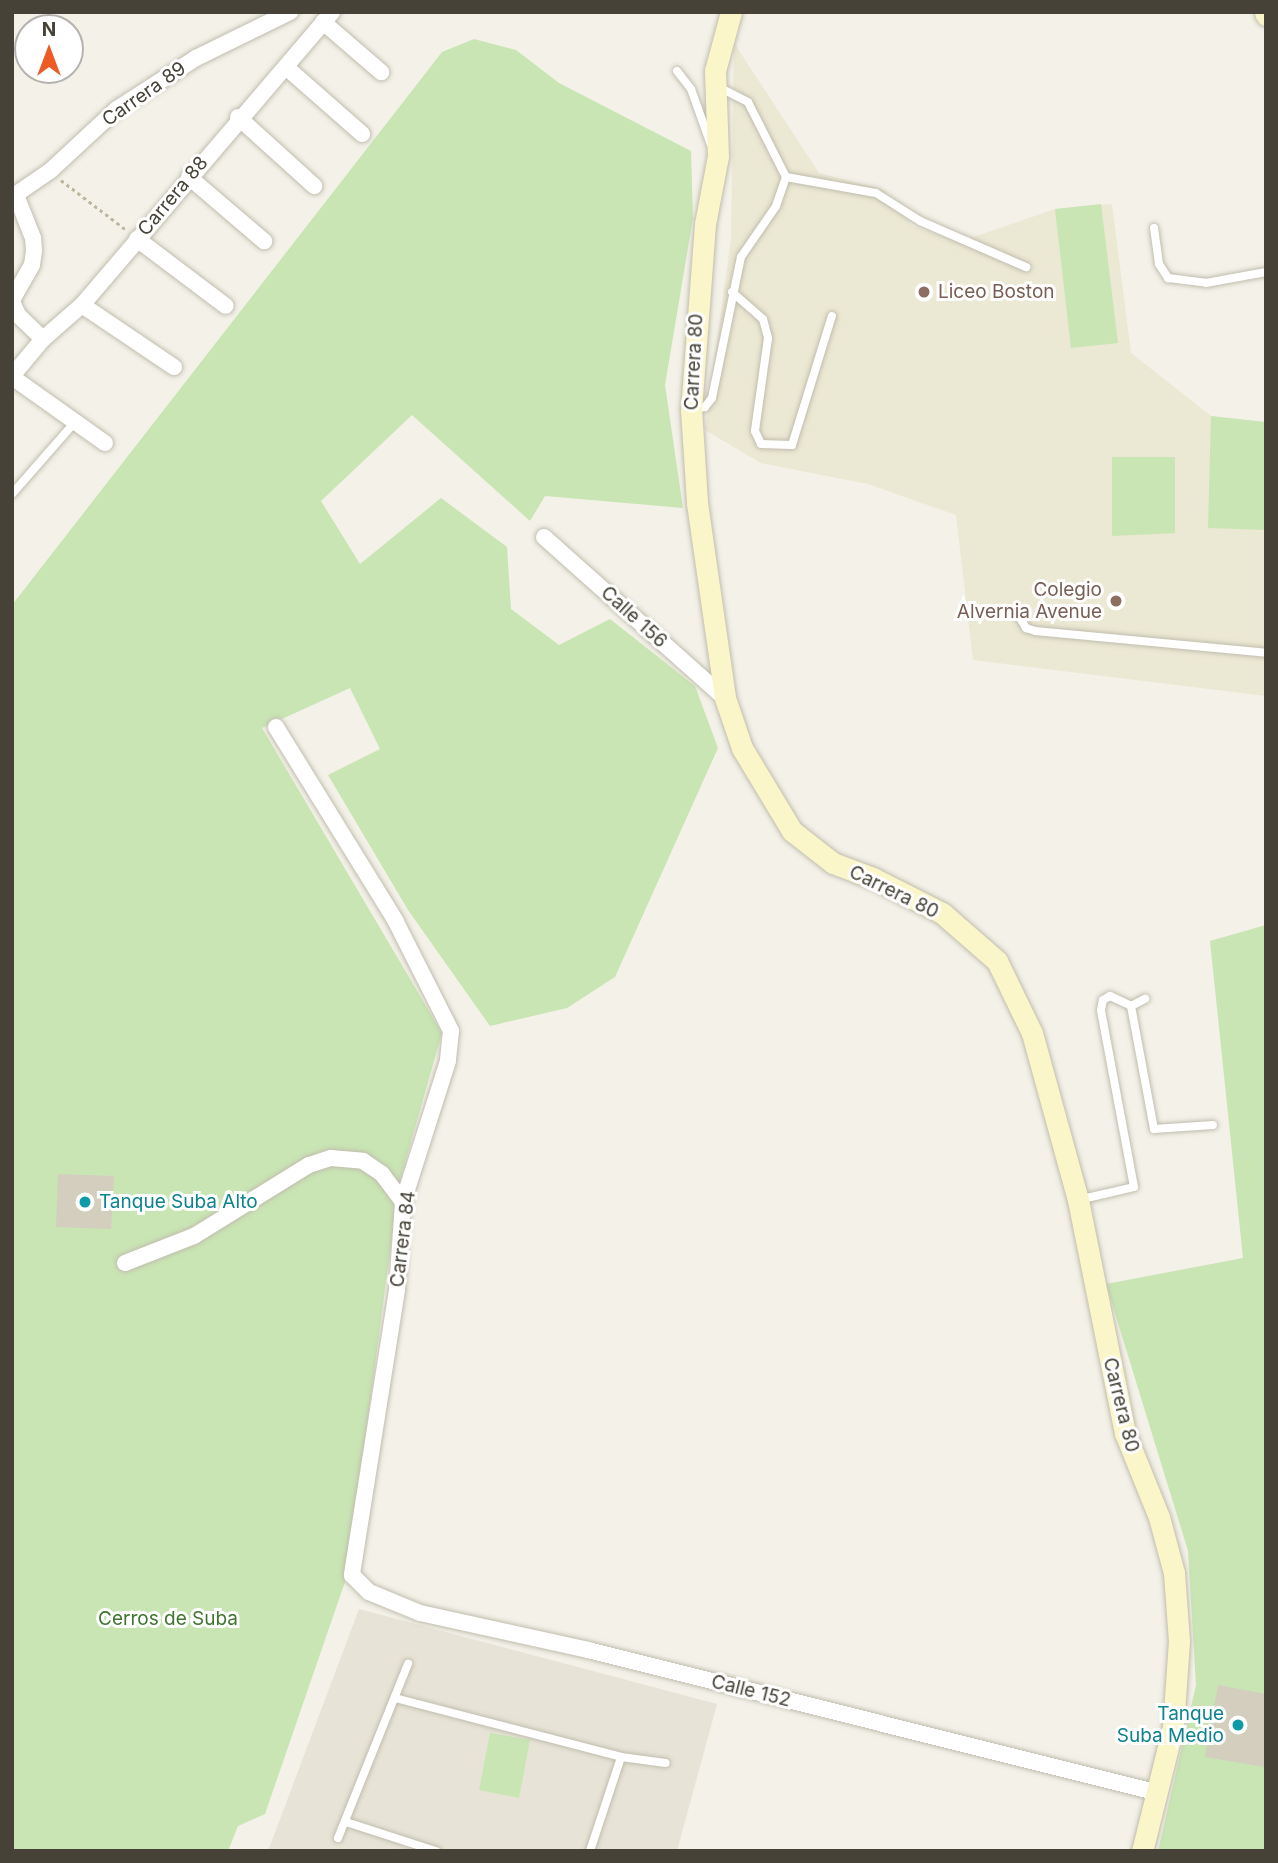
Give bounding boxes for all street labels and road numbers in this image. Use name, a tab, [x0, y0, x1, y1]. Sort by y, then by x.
street label: Carrera 89	[98, 57, 190, 131]
street label: Carrera 88	[133, 152, 213, 240]
street label: Carrera 80	[680, 313, 708, 411]
street label: Calle 156	[596, 581, 672, 653]
street label: Carrera 80	[845, 861, 943, 923]
street label: Carrera 84	[386, 1189, 420, 1289]
street label: Carrera 80	[1098, 1355, 1144, 1455]
street label: Calle 152	[709, 1670, 793, 1712]

